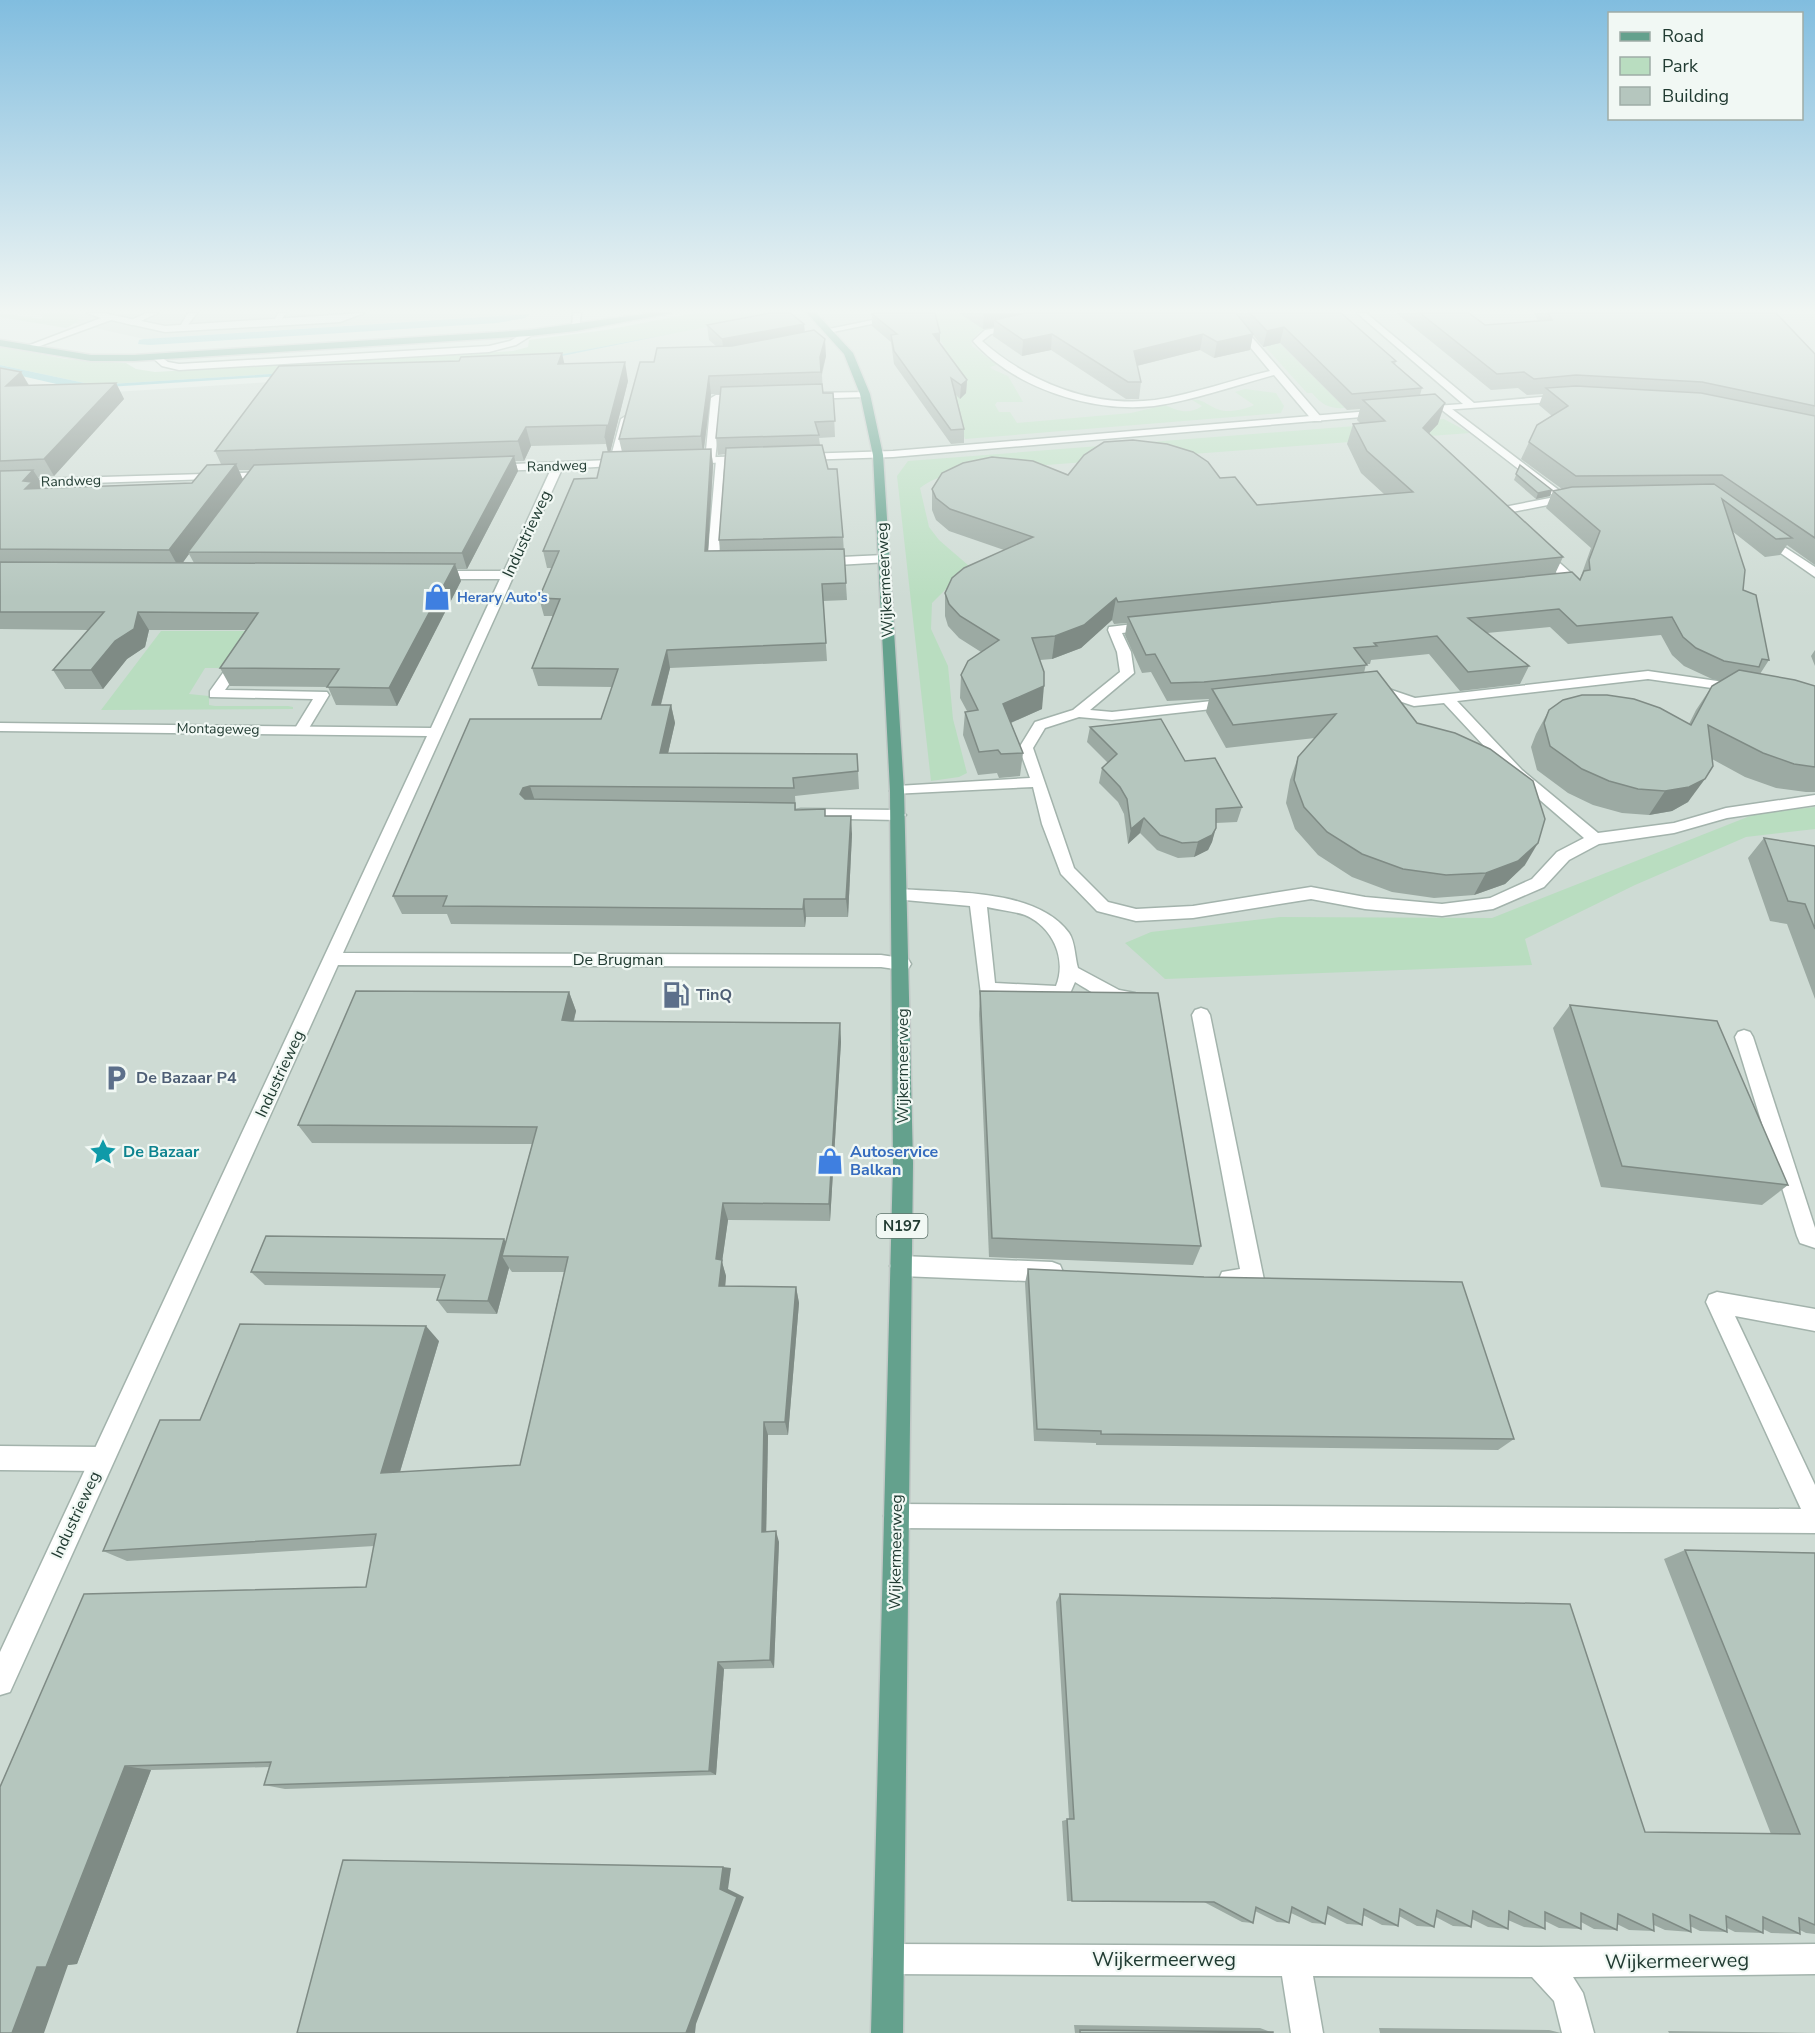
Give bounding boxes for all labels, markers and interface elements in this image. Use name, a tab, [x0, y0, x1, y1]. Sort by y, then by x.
legend	[1608, 12, 1803, 120]
text: Road	[1662, 24, 1704, 48]
text: Park	[1662, 54, 1699, 78]
text: Building	[1662, 84, 1729, 108]
street label: Randweg	[527, 455, 587, 477]
street label: Randweg	[41, 470, 101, 492]
street label: Industrieweg	[497, 487, 557, 581]
street label: Wijkermeerweg	[871, 522, 899, 638]
shop icon: Herary Auto's	[422, 582, 452, 612]
place label: Herary Auto's	[457, 588, 548, 607]
street label: Montageweg	[176, 719, 260, 739]
street label: De Brugman	[573, 949, 663, 971]
fuel station icon: TinQ	[661, 980, 691, 1010]
place label: TinQ	[696, 984, 732, 1006]
street label: Wijkermeerweg	[892, 1008, 914, 1124]
street label: Industrieweg	[250, 1027, 310, 1121]
parking icon: De Bazaar P4	[101, 1063, 131, 1093]
place label: De Bazaar P4	[136, 1067, 237, 1089]
place icon: De Bazaar	[88, 1137, 118, 1167]
place label: De Bazaar	[123, 1141, 200, 1163]
place label: Autoservice Balkan	[850, 1141, 939, 1181]
shop icon: Autoservice Balkan	[815, 1146, 845, 1176]
road number: N197	[876, 1214, 928, 1238]
street label: Industrieweg	[46, 1468, 106, 1562]
street label: Wijkermeerweg	[884, 1494, 908, 1610]
street label: Wijkermeerweg	[1092, 1946, 1236, 1973]
street label: Wijkermeerweg	[1605, 1946, 1749, 1976]

